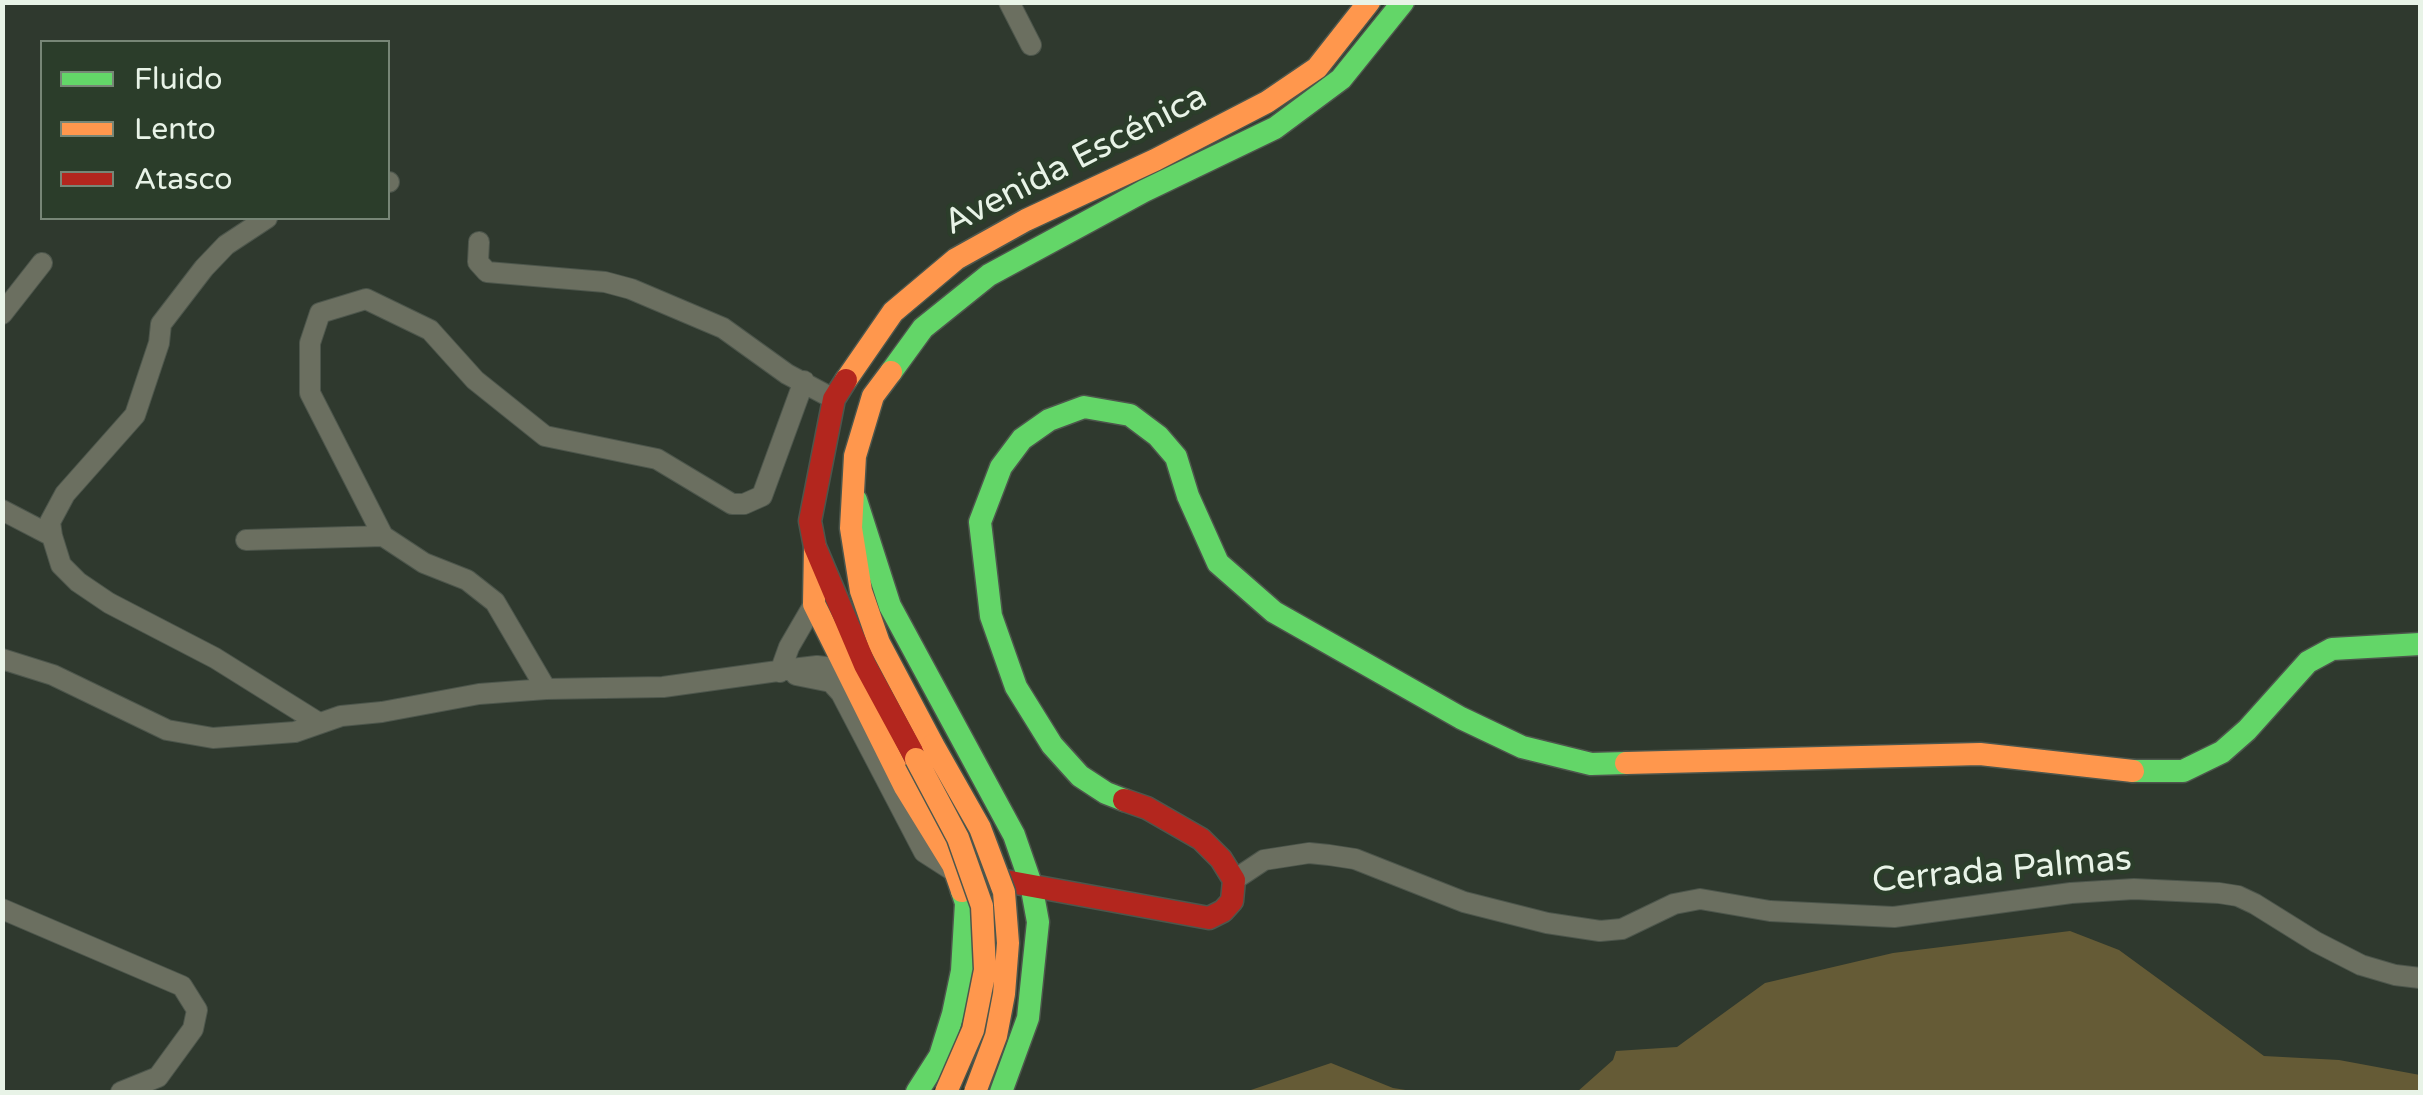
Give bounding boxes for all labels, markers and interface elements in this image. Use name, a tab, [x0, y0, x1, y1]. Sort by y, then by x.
legend	[40, 40, 390, 220]
text: Fluido	[134, 61, 222, 98]
street label: Avenida Escénica	[938, 77, 1214, 245]
text: Lento	[134, 111, 216, 148]
text: Atasco	[134, 161, 233, 198]
street label: Cerrada Palmas	[1870, 839, 2134, 903]

